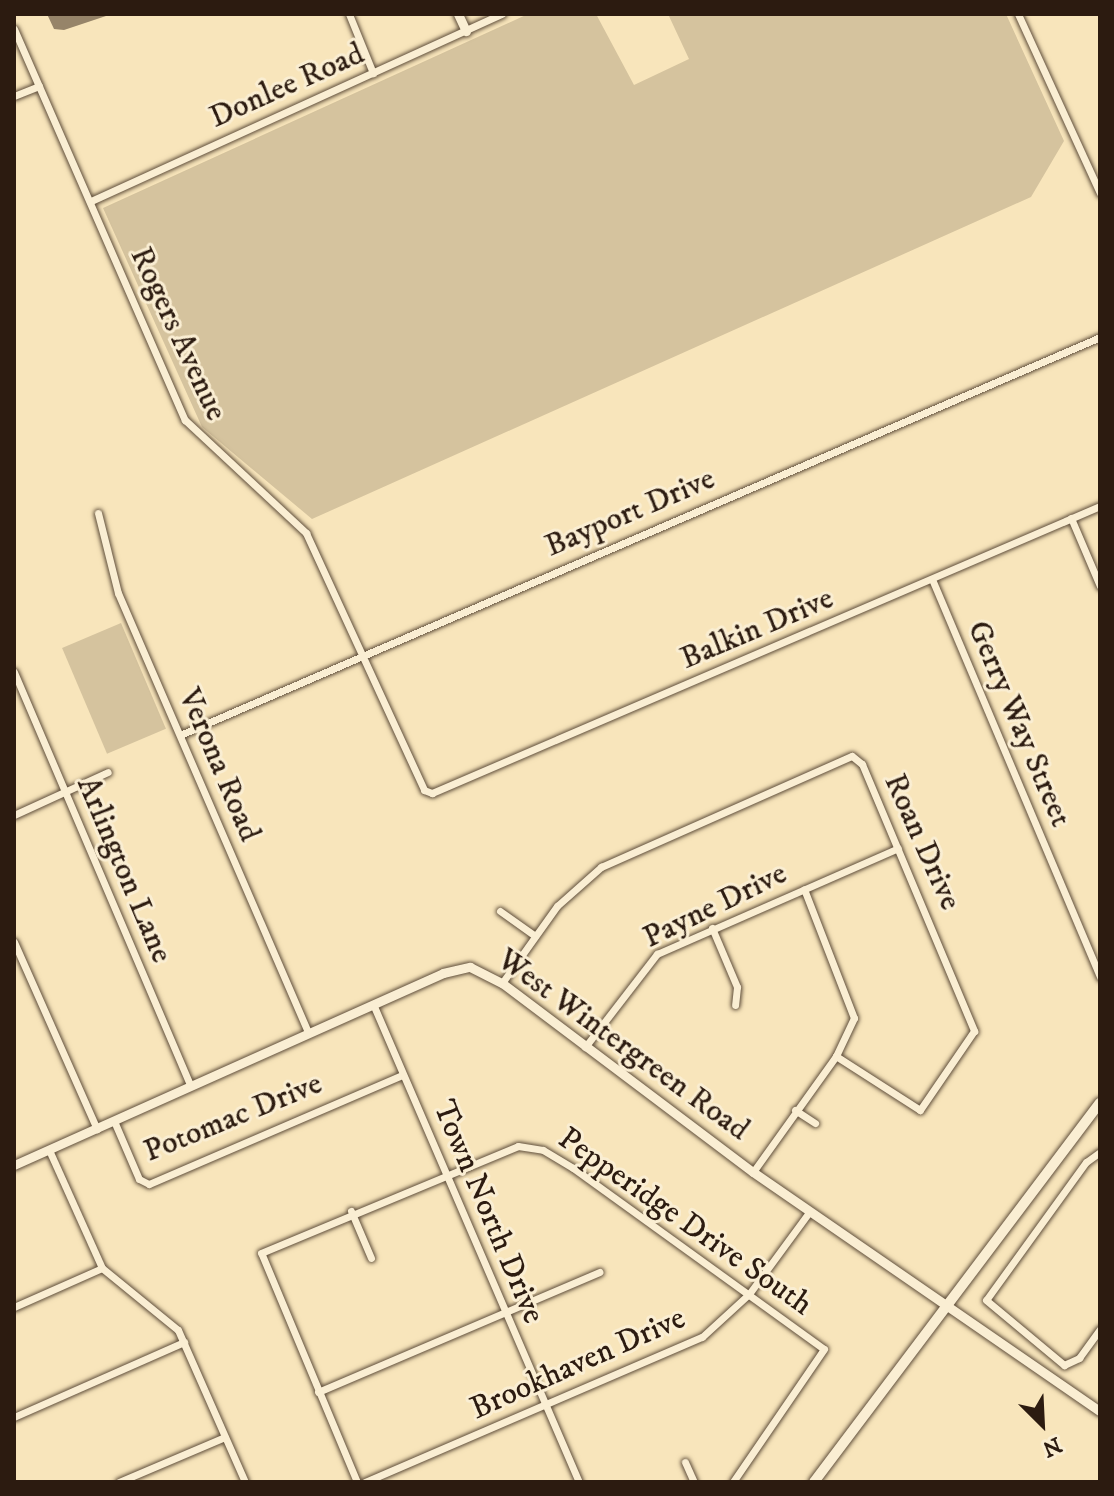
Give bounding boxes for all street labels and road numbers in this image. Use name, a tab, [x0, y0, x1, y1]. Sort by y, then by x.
street label: Donlee Road	[204, 35, 370, 137]
street label: Rogers Avenue	[121, 241, 235, 427]
street label: Bayport Drive	[539, 460, 721, 566]
street label: Balkin Drive	[675, 580, 839, 678]
street label: Gerry Way Street	[958, 615, 1080, 833]
street label: Verona Road	[170, 683, 268, 847]
street label: Roan Drive	[875, 768, 969, 916]
street label: Arlington Lane	[68, 771, 180, 969]
street label: Payne Drive	[637, 855, 793, 957]
street label: West Wintergreen Road	[489, 941, 757, 1149]
street label: Potomac Drive	[138, 1065, 328, 1171]
street label: Town North Drive	[424, 1095, 552, 1329]
street label: Pepperidge Drive South	[550, 1120, 820, 1324]
street label: Brookhaven Drive	[465, 1299, 691, 1429]

